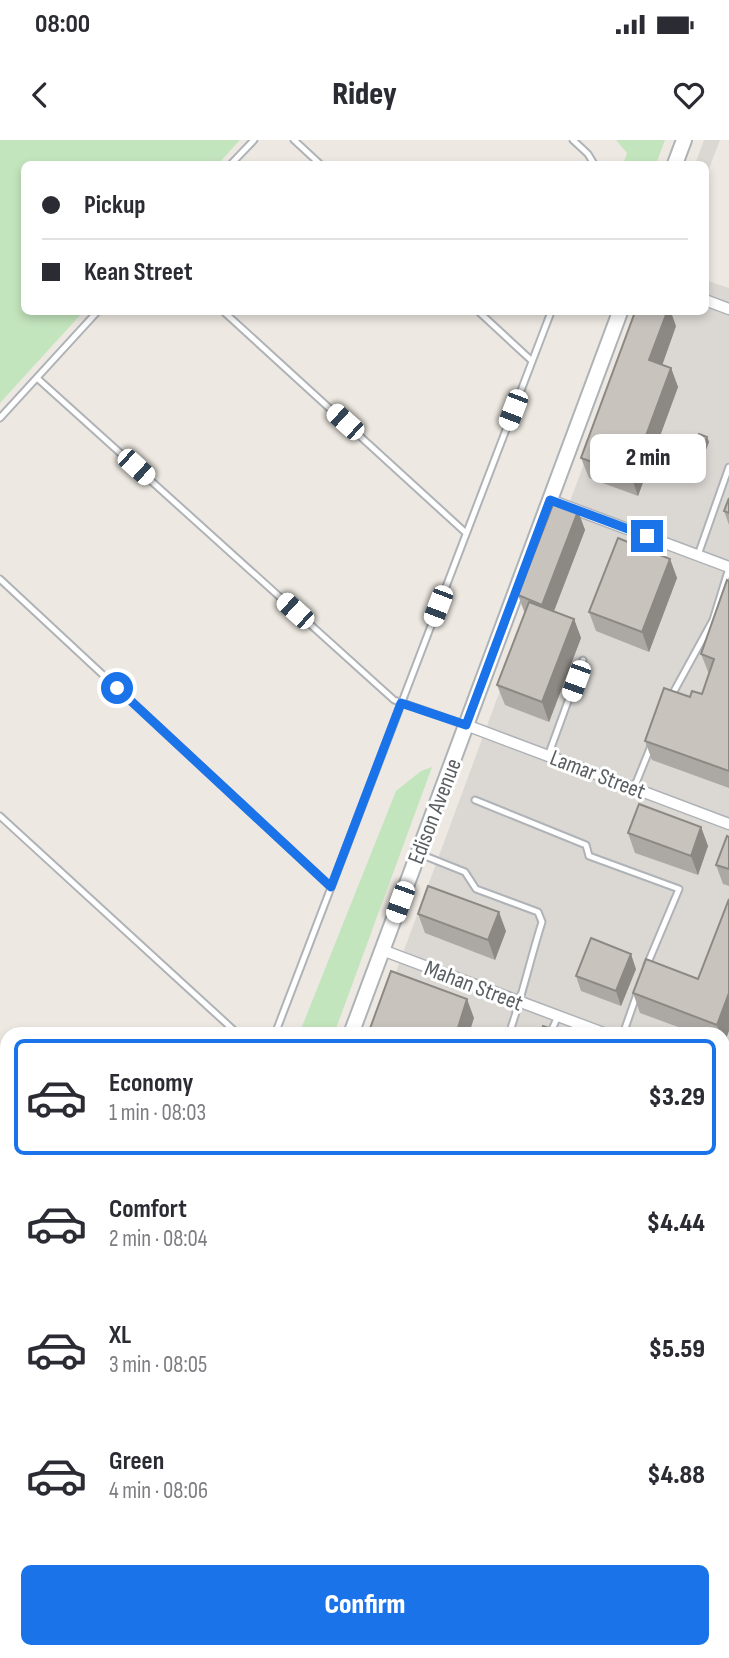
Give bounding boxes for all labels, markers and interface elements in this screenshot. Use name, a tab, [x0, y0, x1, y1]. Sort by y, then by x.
text: 08:00	[35, 9, 90, 40]
text: Ridey	[332, 75, 397, 114]
icon: back	[21, 76, 59, 114]
icon: heart	[670, 76, 708, 114]
text: Pickup	[84, 190, 146, 221]
text: Kean Street	[84, 257, 193, 288]
car	[496, 387, 531, 433]
car	[323, 400, 368, 444]
callout: 2 min	[589, 434, 705, 484]
text: 2 min	[626, 444, 670, 472]
car	[114, 445, 159, 489]
route end	[631, 520, 663, 552]
car	[421, 583, 456, 629]
car	[273, 589, 318, 633]
car	[559, 658, 594, 704]
route start	[101, 672, 133, 704]
street label: Lamar Street	[546, 744, 649, 806]
street label: Edison Avenue	[402, 755, 468, 868]
car	[383, 879, 418, 925]
street label: Mahan Street	[420, 954, 527, 1018]
icon: car	[25, 1066, 88, 1129]
text: Economy	[109, 1068, 193, 1099]
text: $3.29	[648, 1082, 705, 1113]
text: 1 min · 08:03	[109, 1099, 206, 1127]
icon: car	[25, 1192, 88, 1255]
text: Comfort	[109, 1194, 187, 1225]
text: $4.44	[647, 1208, 705, 1239]
text: 2 min · 08:04	[109, 1225, 207, 1253]
icon: car	[25, 1318, 88, 1381]
text: XL	[109, 1320, 131, 1351]
text: $5.59	[649, 1334, 705, 1365]
text: 3 min · 08:05	[109, 1351, 207, 1379]
icon: car	[25, 1444, 88, 1507]
text: Green	[109, 1446, 164, 1477]
text: $4.88	[647, 1460, 705, 1491]
text: 4 min · 08:06	[109, 1477, 208, 1505]
button: Confirm	[21, 1565, 709, 1645]

